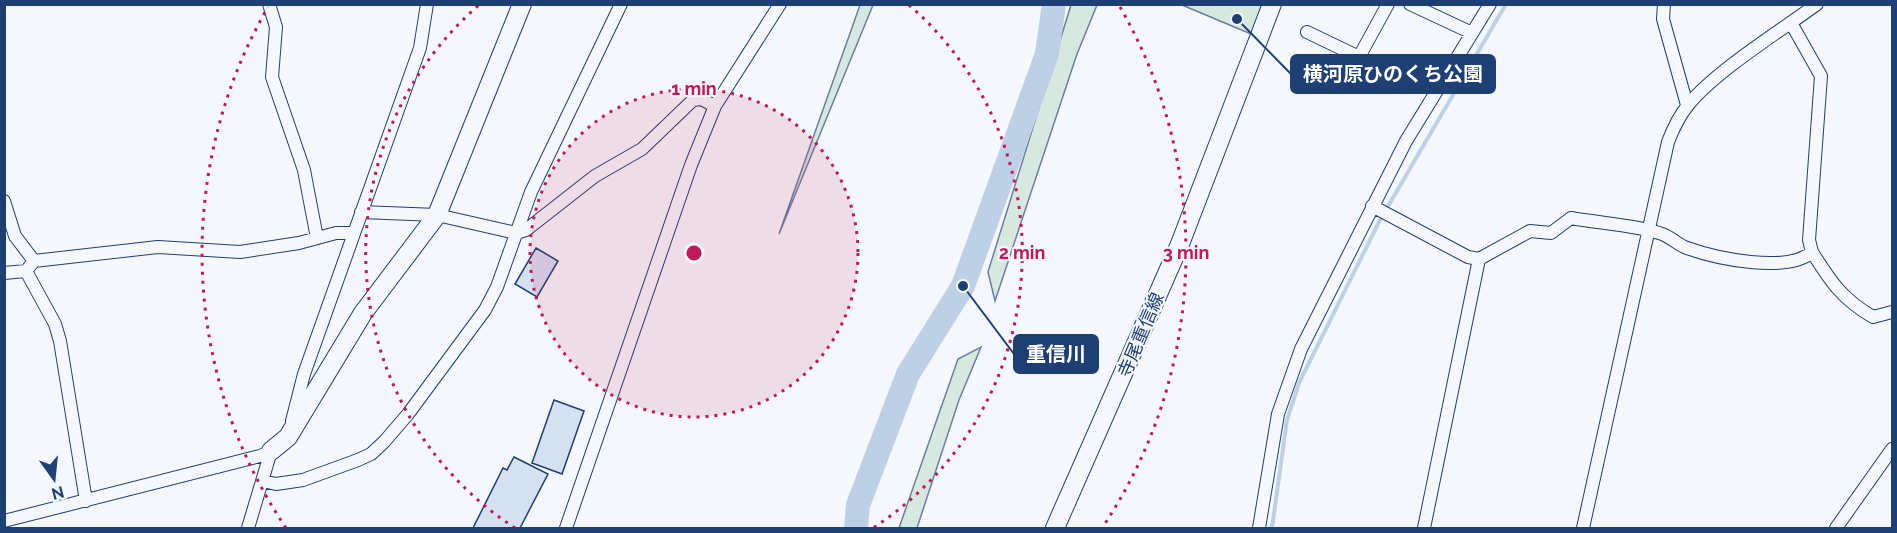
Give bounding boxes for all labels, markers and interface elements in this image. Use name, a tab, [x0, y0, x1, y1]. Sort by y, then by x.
callout: 横河原ひのくち公園	[1291, 55, 1495, 93]
text: 横河原ひのくち公園	[1303, 62, 1483, 86]
text: 1 min	[671, 78, 717, 99]
text: 2 min	[999, 242, 1045, 263]
text: 3 min	[1163, 242, 1209, 263]
centre of rings	[684, 243, 704, 263]
street label: 寺尾重信線	[1113, 289, 1168, 380]
callout: 重信川	[1014, 335, 1098, 373]
text: 重信川	[1026, 342, 1086, 366]
north arrow	[24, 449, 84, 509]
text: N	[49, 482, 66, 504]

